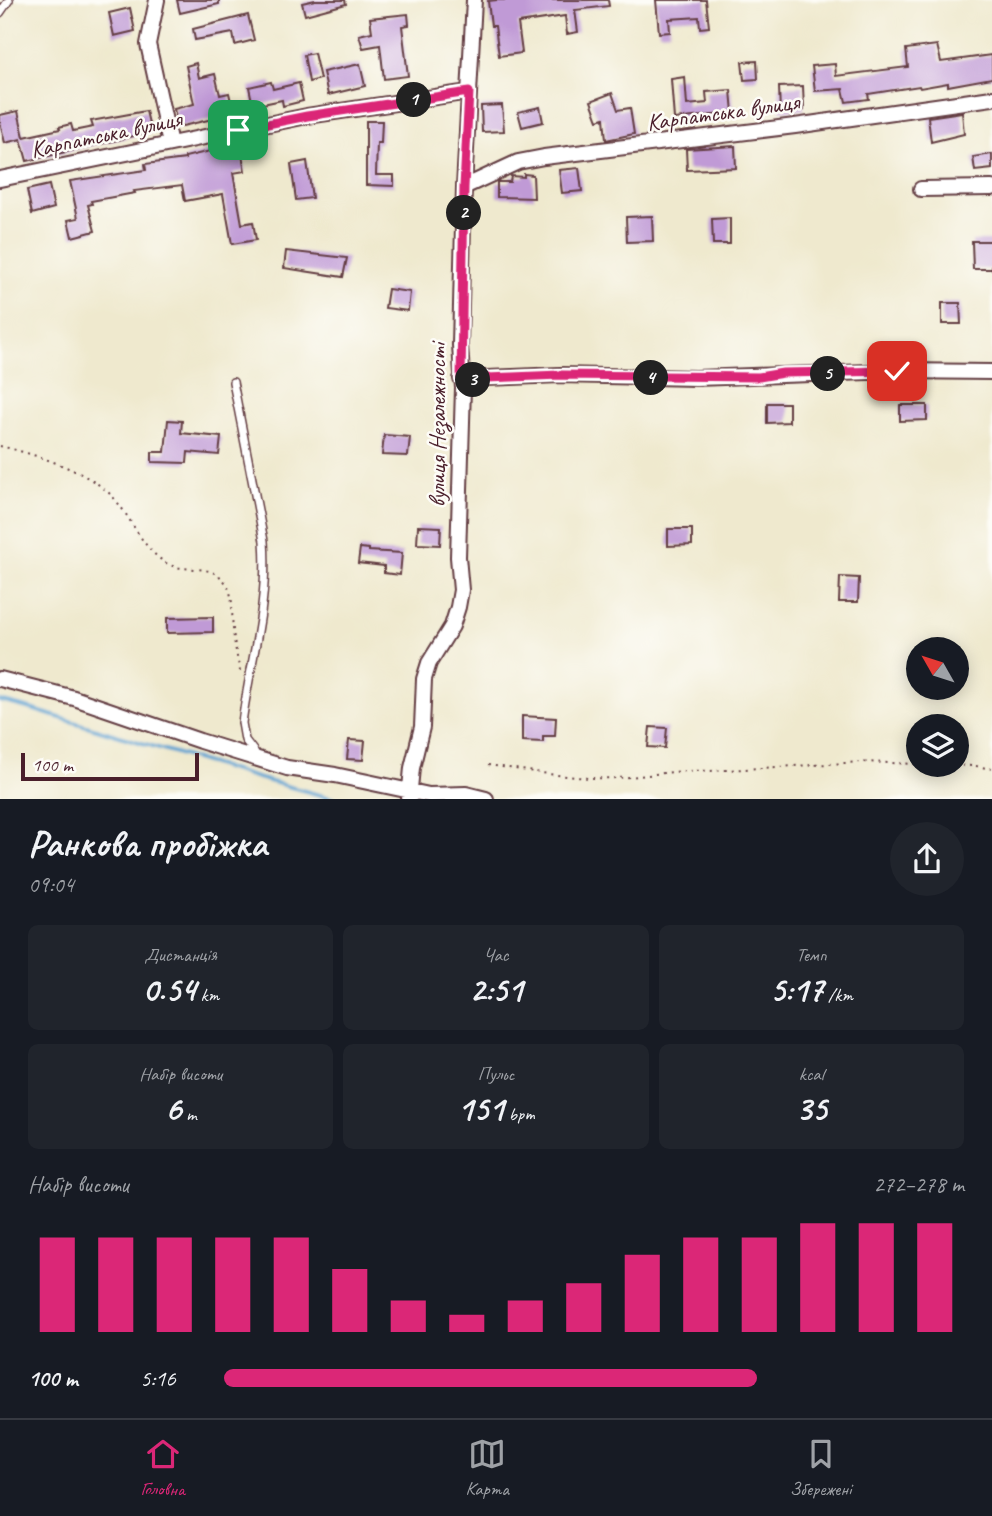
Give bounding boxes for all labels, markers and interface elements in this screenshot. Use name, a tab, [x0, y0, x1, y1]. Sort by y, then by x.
pin: 1	[396, 82, 432, 118]
street label: Карпатська вулиця	[645, 86, 803, 138]
text: 1	[409, 87, 418, 111]
pin	[208, 100, 268, 160]
street label: Карпатська вулиця	[28, 103, 186, 165]
icon: arrive	[219, 111, 257, 149]
pin: 2	[447, 196, 482, 230]
text: 2	[459, 200, 468, 224]
street label: вулиця Незалежності	[422, 340, 453, 507]
pin	[867, 341, 927, 401]
icon: check	[878, 352, 916, 390]
pin: 5	[810, 356, 846, 392]
pin: 4	[634, 360, 668, 396]
text: 5	[823, 361, 832, 385]
pin: 3	[456, 362, 490, 398]
text: 4	[646, 365, 655, 389]
text: 3	[468, 367, 477, 391]
north arrow	[906, 637, 970, 700]
map controls	[906, 637, 969, 777]
button: layers	[906, 714, 969, 777]
scale bar	[21, 750, 200, 781]
text: 100 m	[32, 753, 73, 777]
text: Ранкова пробіжка	[28, 820, 267, 867]
button: share	[890, 822, 964, 896]
text: 09:04	[28, 870, 74, 899]
text: Дистанція	[144, 943, 217, 967]
text: Час	[483, 943, 509, 967]
text: Темп	[796, 943, 827, 967]
text: 0.54	[142, 967, 196, 1012]
text: 2:51	[469, 967, 523, 1012]
text: 5:17	[770, 967, 823, 1012]
text: km	[196, 983, 219, 1007]
text: /km	[823, 983, 853, 1007]
text: Набір висоти	[139, 1062, 222, 1086]
text: Пульс	[478, 1062, 514, 1086]
text: kcal	[799, 1062, 824, 1086]
text: 6	[165, 1086, 181, 1131]
text: 151	[457, 1086, 504, 1131]
text: 35	[796, 1086, 827, 1131]
text: m	[181, 1102, 197, 1126]
text: bpm	[504, 1102, 535, 1126]
text: Набір висоти	[28, 1170, 128, 1199]
text: 272–278 m	[873, 1170, 964, 1199]
text: 100 m	[28, 1364, 78, 1393]
text: 5:16	[140, 1364, 176, 1393]
tab: Головна	[140, 1435, 185, 1501]
tab: Карта	[465, 1435, 509, 1501]
tab: Збережені	[790, 1435, 852, 1501]

